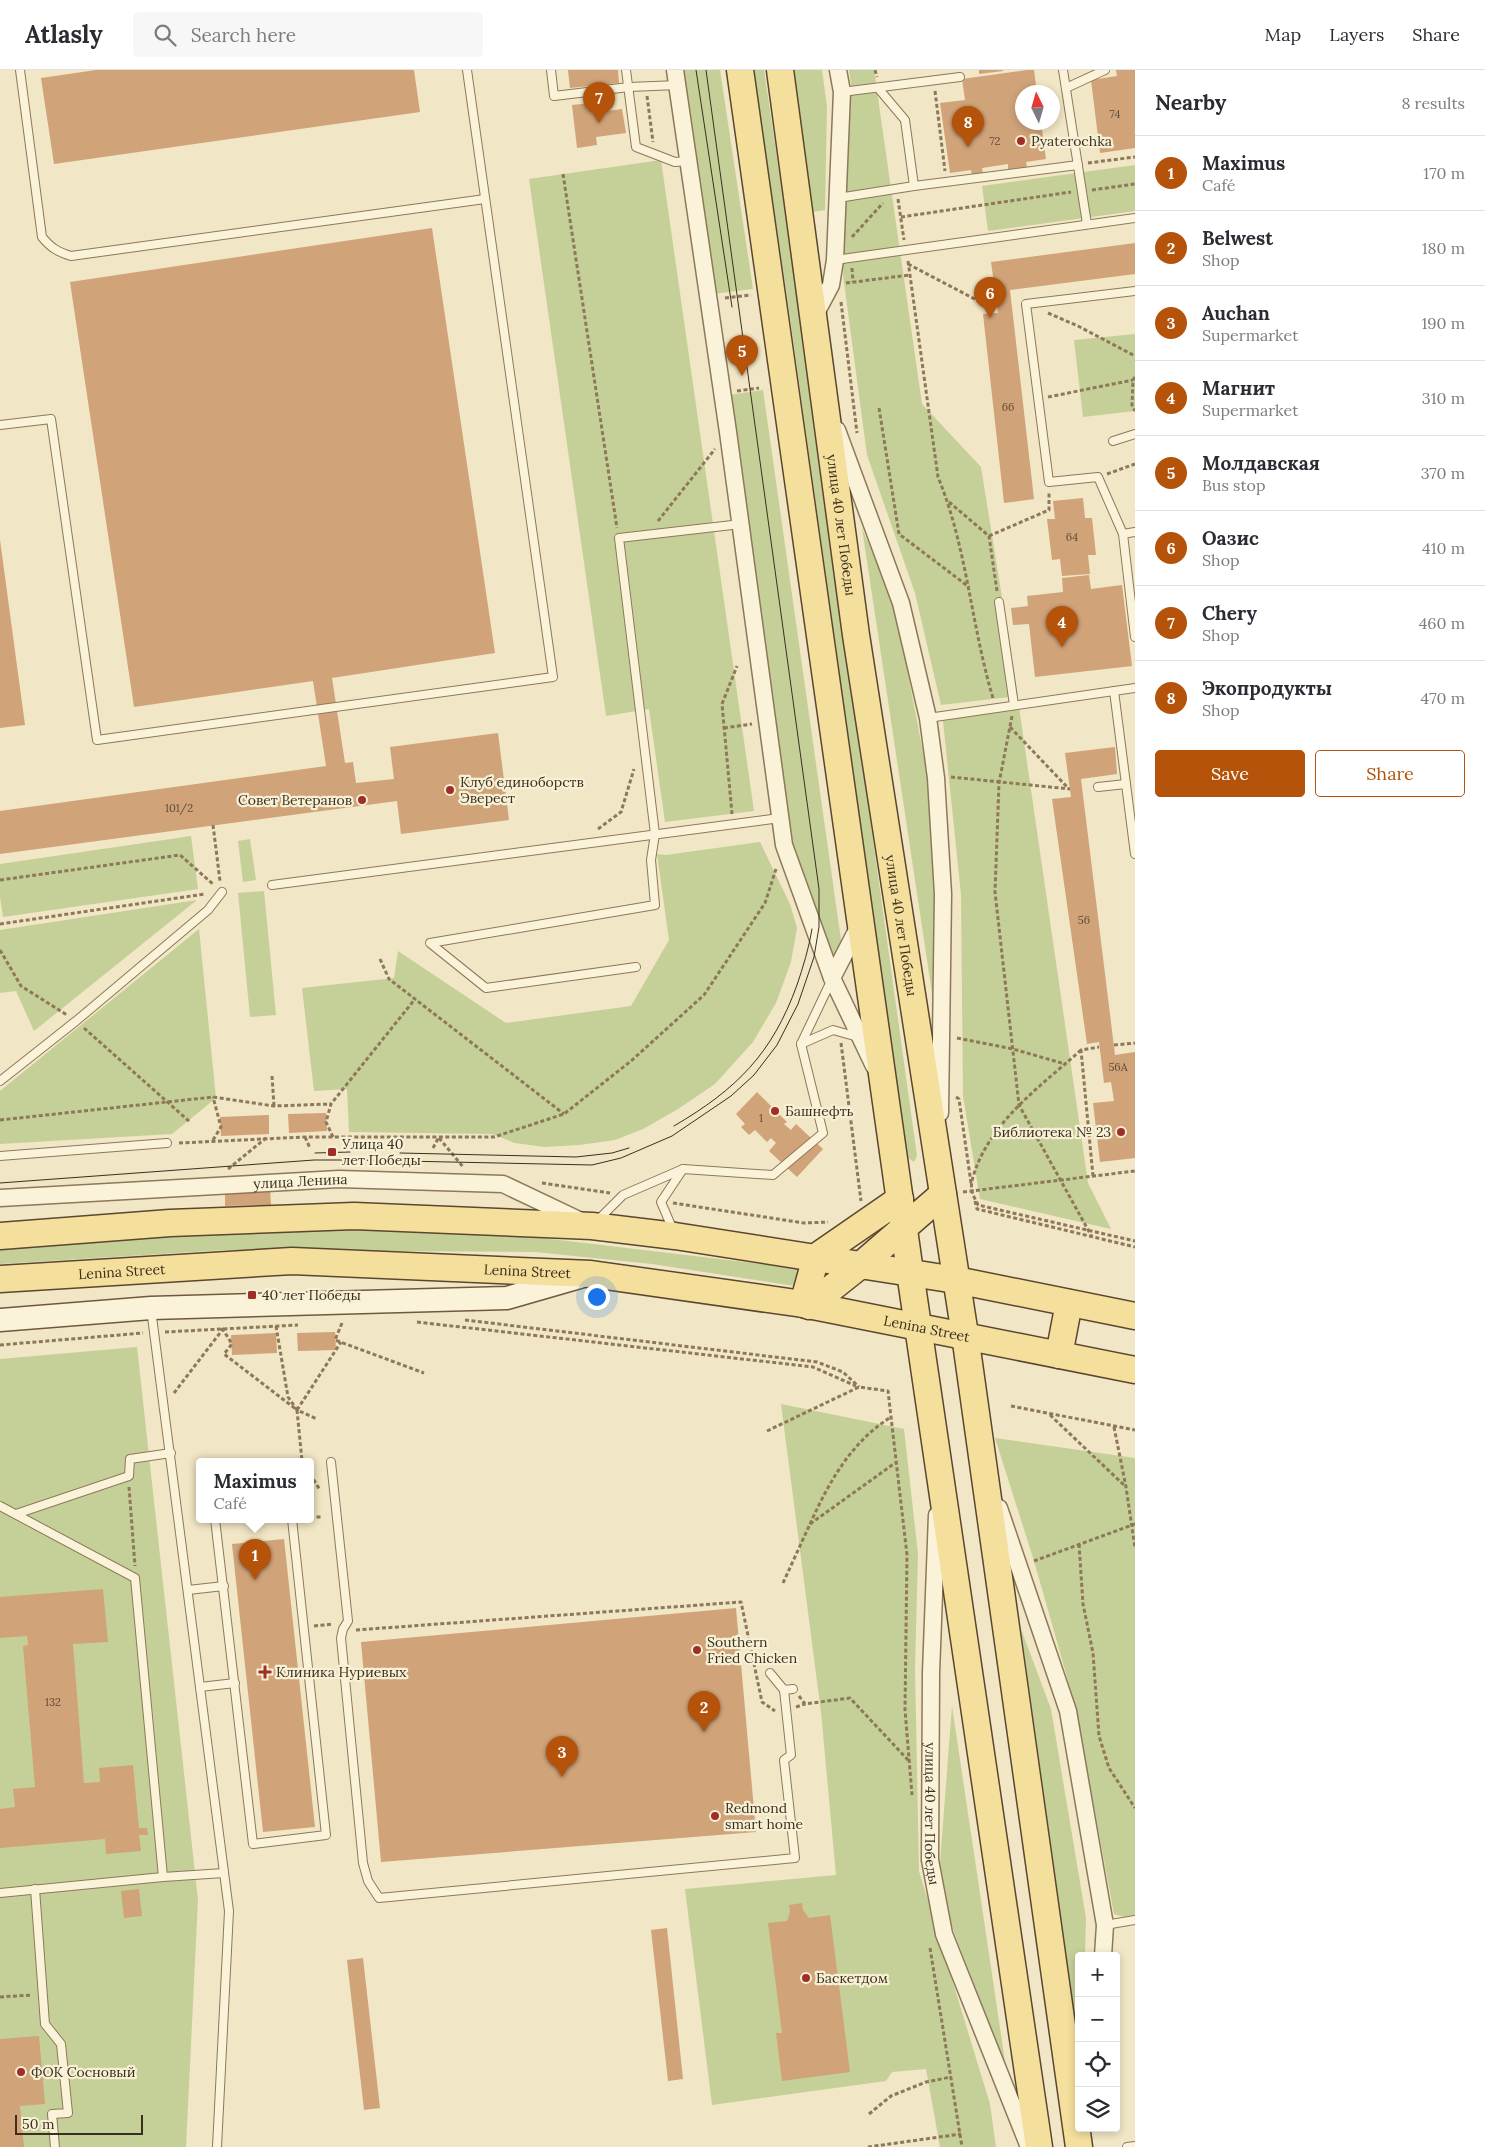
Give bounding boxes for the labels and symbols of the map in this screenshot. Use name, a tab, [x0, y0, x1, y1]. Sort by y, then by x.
pin: 7	[583, 82, 615, 123]
north arrow	[1015, 85, 1060, 130]
pin: 8	[952, 106, 984, 147]
house number: 74	[1110, 107, 1120, 121]
place label: Pyaterochka	[1031, 132, 1112, 150]
house number: 72	[990, 134, 1001, 148]
marker: Pyaterochka	[1015, 135, 1027, 147]
pin: 6	[974, 277, 1006, 318]
pin: 5	[726, 335, 758, 376]
house number: 66	[1002, 400, 1014, 414]
street label: улица 40 лет Победы	[823, 453, 860, 597]
house number: 64	[1066, 530, 1078, 544]
pin: 4	[1046, 606, 1078, 647]
place label: Клуб единоборств Эверест	[460, 773, 584, 807]
marker: Клуб единоборств Эверест	[444, 784, 456, 796]
place label: Совет Ветеранов	[238, 791, 352, 809]
marker: Совет Ветеранов	[356, 794, 368, 806]
house number: 101/2	[165, 801, 193, 816]
street label: улица 40 лет Победы	[881, 853, 921, 997]
house number: 56	[1078, 913, 1090, 927]
house number: 56А	[1108, 1060, 1129, 1074]
place label: Башнефть	[785, 1102, 854, 1120]
marker: Башнефть	[769, 1105, 781, 1117]
house number: 1	[759, 1111, 763, 1125]
place label: Библиотека № 23	[993, 1123, 1111, 1141]
marker: Библиотека № 23	[1115, 1126, 1127, 1138]
place label: Улица 40 лет Победы	[341, 1135, 421, 1169]
marker: Улица 40 лет Победы	[326, 1146, 338, 1158]
street label: улица Ленина	[253, 1170, 348, 1193]
street label: Lenina Street	[78, 1260, 166, 1283]
street label: Lenina Street	[483, 1260, 572, 1282]
your location	[584, 1284, 610, 1310]
place label: 40 лет Победы	[262, 1286, 361, 1304]
marker: 40 лет Победы	[246, 1289, 258, 1301]
street label: Lenina Street	[882, 1311, 972, 1346]
pin: 1	[239, 1539, 271, 1580]
place label: Southern Fried Chicken	[707, 1633, 798, 1667]
marker: Southern Fried Chicken	[691, 1644, 703, 1656]
place label: Клиника Нуриевых	[276, 1663, 407, 1681]
marker: Клиника Нуриевых	[258, 1665, 272, 1679]
pin: 2	[688, 1691, 720, 1732]
house number: 132	[45, 1695, 61, 1709]
pin: 3	[546, 1736, 578, 1777]
street label: улица 40 лет Победы	[921, 1742, 944, 1887]
place label: Redmond smart home	[725, 1799, 804, 1833]
marker: Redmond smart home	[709, 1810, 721, 1822]
place label: Баскетдом	[816, 1969, 888, 1987]
marker: Баскетдом	[800, 1972, 812, 1984]
place label: ФОК Сосновый	[31, 2063, 136, 2081]
marker: ФОК Сосновый	[15, 2066, 27, 2078]
scale bar	[15, 2112, 142, 2135]

